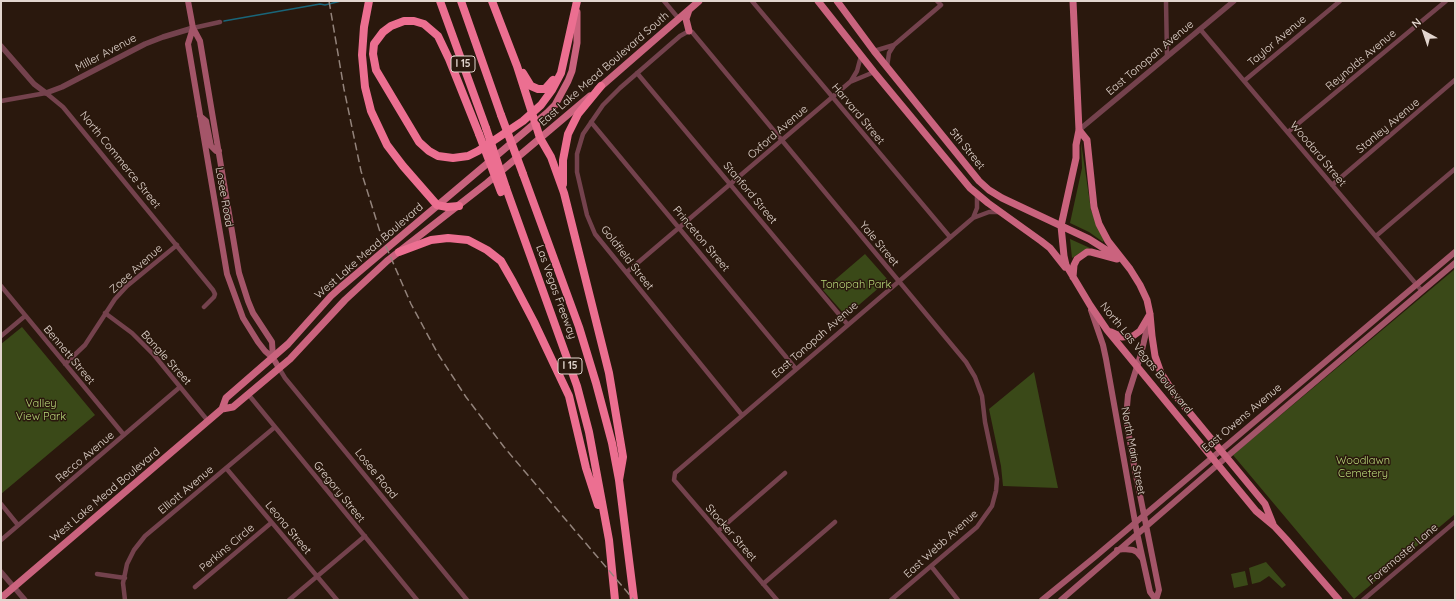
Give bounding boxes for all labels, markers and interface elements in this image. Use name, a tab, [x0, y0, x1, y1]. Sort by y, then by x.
street label: East Lake Mead Boulevard South	[536, 9, 672, 129]
north arrow	[1404, 12, 1444, 52]
street label: Taylor Avenue	[1245, 13, 1309, 69]
text: N	[1409, 15, 1424, 31]
street label: East Tonopah Avenue	[1104, 18, 1196, 98]
street label: Reynolds Avenue	[1323, 27, 1399, 93]
street label: Miller Avenue	[73, 31, 139, 75]
road number: I 15	[451, 56, 475, 72]
street label: Harvard Street	[829, 81, 887, 147]
street label: Stanley Avenue	[1354, 96, 1422, 156]
street label: Oxford Avenue	[745, 102, 811, 162]
street label: North Commerce Street	[77, 109, 163, 211]
street label: Woodard Street	[1287, 119, 1349, 189]
street label: 5th Street	[946, 126, 988, 172]
street label: Stanford Street	[720, 159, 780, 227]
street label: Losee Road	[212, 166, 236, 228]
street label: West Lake Mead Boulevard	[312, 200, 426, 302]
street label: Princeton Street	[670, 204, 732, 274]
street label: Yale Street	[857, 219, 901, 269]
street label: Goldfield Street	[598, 223, 656, 293]
street label: Zoee Avenue	[107, 242, 165, 296]
street label: Las Vegas Freeway	[533, 243, 579, 341]
park label: Tonopah Park	[821, 278, 891, 292]
street label: East Tonopah Avenue	[769, 299, 861, 381]
street label: North Las Vegas Boulevard	[1097, 300, 1195, 416]
street label: Bennett Street	[41, 323, 97, 387]
street label: Bangle Street	[138, 328, 194, 388]
road number: I 15	[558, 358, 582, 374]
street label: East Owens Avenue	[1200, 381, 1284, 455]
park label: Valley View Park	[16, 397, 66, 423]
street label: North Main Street	[1118, 406, 1148, 496]
street label: Recco Avenue	[53, 429, 117, 485]
street label: West Lake Mead Boulevard	[47, 445, 163, 545]
street label: Losee Road	[352, 446, 400, 502]
park label: Woodlawn Cemetery	[1336, 454, 1390, 480]
street label: Gregory Street	[310, 459, 368, 525]
street label: Elliott Avenue	[156, 463, 216, 517]
street label: Leona Street	[262, 499, 314, 557]
street label: Stocker Street	[703, 502, 759, 564]
street label: East Webb Avenue	[901, 507, 981, 581]
street label: Perkins Circle	[197, 521, 257, 575]
street label: Foremaster Lane	[1365, 521, 1441, 587]

